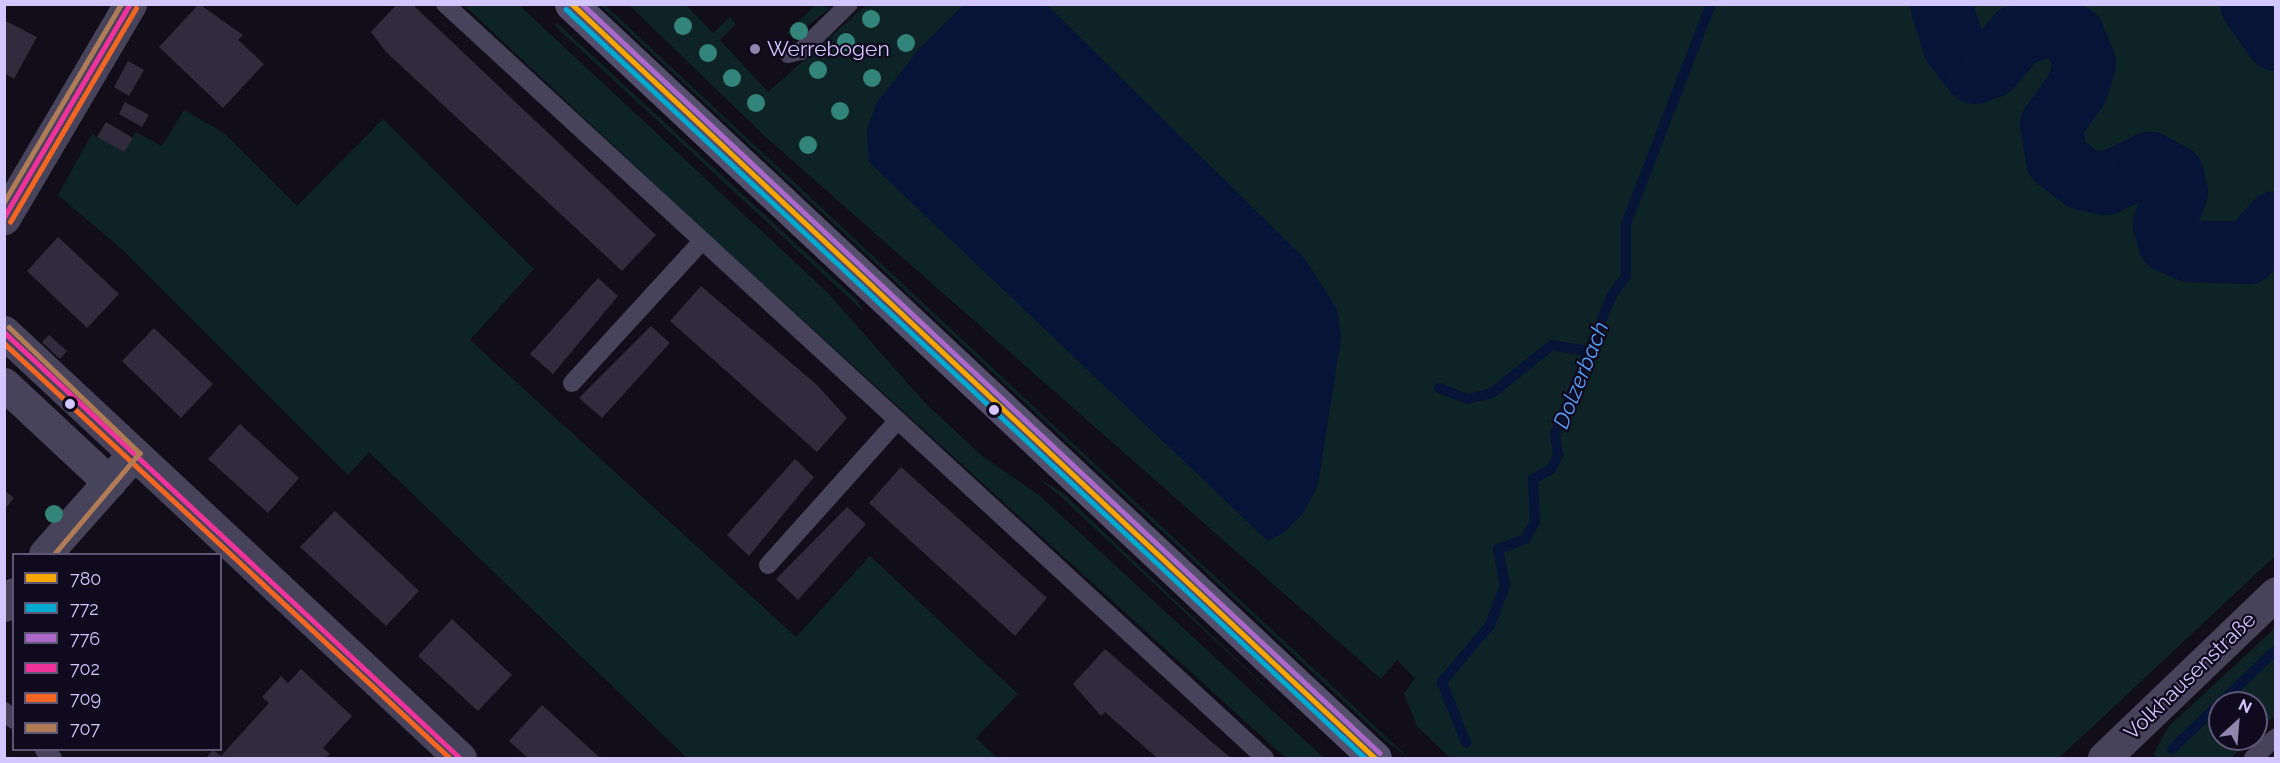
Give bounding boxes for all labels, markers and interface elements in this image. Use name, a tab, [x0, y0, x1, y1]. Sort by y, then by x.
place label: Werrebogen	[767, 36, 890, 62]
marker: Werrebogen	[748, 42, 762, 56]
water label: Dolzerbach	[1548, 318, 1614, 432]
unlabelled marker	[64, 398, 76, 410]
unlabelled marker	[988, 404, 1000, 416]
legend	[12, 553, 222, 751]
text: 780	[70, 568, 101, 589]
text: 772	[70, 598, 99, 619]
street label: Volkhausenstraße	[2119, 607, 2261, 745]
text: 776	[70, 628, 100, 649]
text: 702	[70, 658, 100, 679]
text: 709	[70, 688, 101, 709]
north arrow	[2208, 691, 2268, 751]
text: N	[2236, 695, 2255, 717]
text: 707	[70, 718, 100, 739]

